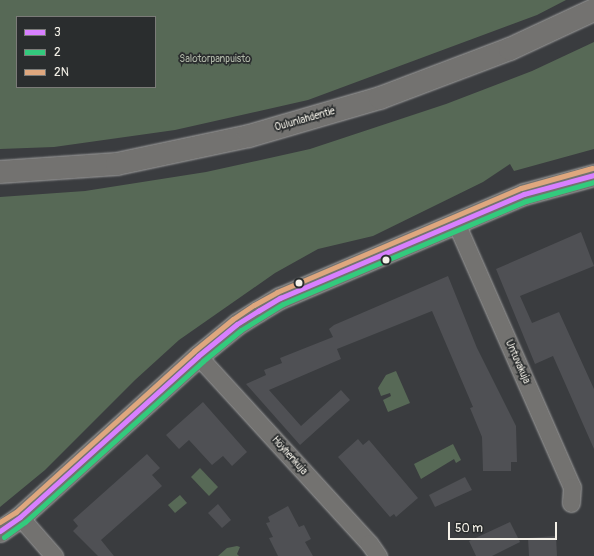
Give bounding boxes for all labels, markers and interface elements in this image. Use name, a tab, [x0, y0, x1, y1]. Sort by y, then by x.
legend	[16, 16, 156, 88]
text: 3	[54, 25, 61, 40]
text: 2	[54, 45, 61, 60]
park label: Salotorpanpuisto	[179, 54, 251, 66]
text: 2N	[54, 65, 69, 80]
street label: Oulunlahdentie	[273, 106, 337, 134]
unlabelled marker	[381, 255, 391, 265]
unlabelled marker	[294, 278, 304, 288]
street label: Untuvakuja	[502, 338, 532, 386]
street label: Höyhenkuja	[269, 434, 309, 478]
scale bar	[450, 514, 559, 540]
text: 50 m	[455, 521, 483, 536]

